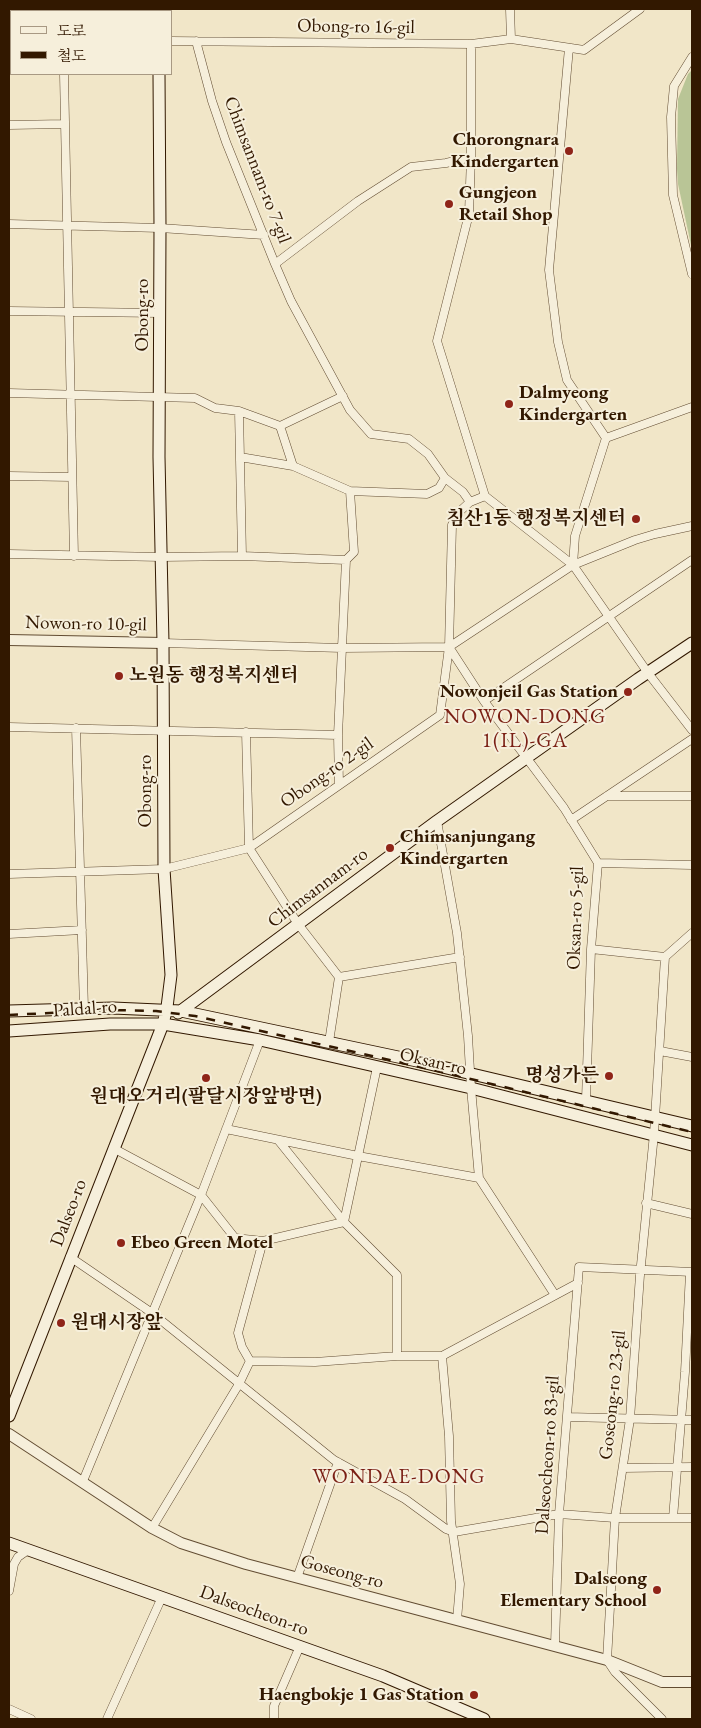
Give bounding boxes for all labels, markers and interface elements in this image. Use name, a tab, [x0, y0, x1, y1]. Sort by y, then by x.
legend	[10, 10, 172, 75]
street label: Obong-ro 16-gil	[297, 15, 415, 39]
text: 도로	[57, 21, 86, 40]
text: 철도	[57, 46, 86, 65]
street label: Chimsannam-ro 7-gil	[219, 93, 295, 247]
place label: Chorongnara Kindergarten	[451, 129, 559, 173]
marker: Chorongnara Kindergarten	[563, 145, 575, 157]
place label: Gungjeon Retail Shop	[459, 182, 552, 226]
marker: Gungjeon Retail Shop	[443, 198, 455, 210]
street label: Obong-ro	[132, 279, 154, 351]
place label: Dalmyeong Kindergarten	[519, 382, 627, 426]
marker: Dalmyeong Kindergarten	[503, 398, 515, 410]
place label: 침산1동 행정복지센터	[446, 508, 626, 530]
marker: 침산1동 행정복지센터	[630, 513, 642, 525]
street label: Nowon-ro 10-gil	[25, 612, 147, 636]
place label: 노원동 행정복지센터	[129, 665, 299, 687]
marker: 노원동 행정복지센터	[113, 670, 125, 682]
place label: Nowonjeil Gas Station	[440, 681, 618, 703]
marker: Nowonjeil Gas Station	[622, 686, 634, 698]
district label: NOWON-DONG 1(IL)-GA	[442, 704, 608, 754]
street label: Obong-ro 2-gil	[276, 733, 378, 813]
street label: Obong-ro	[135, 755, 157, 827]
place label: Chimsanjungang Kindergarten	[400, 826, 535, 870]
marker: Chimsanjungang Kindergarten	[384, 842, 396, 854]
street label: Chimsannam-ro	[263, 843, 373, 933]
street label: Oksan-ro 5-gil	[563, 866, 589, 970]
street label: Paldal-ro	[52, 995, 118, 1023]
street label: Oksan-ro	[397, 1043, 469, 1081]
place label: 명성가든	[526, 1065, 599, 1087]
marker: 명성가든	[603, 1070, 615, 1082]
marker: 원대오거리(팔달시장앞방면)	[200, 1072, 212, 1084]
place label: 원대오거리(팔달시장앞방면)	[90, 1086, 322, 1108]
street label: Dalseo-ro	[46, 1176, 92, 1250]
place label: Ebeo Green Motel	[131, 1232, 273, 1254]
marker: Ebeo Green Motel	[115, 1237, 127, 1249]
place label: 원대시장앞	[71, 1312, 163, 1334]
marker: 원대시장앞	[55, 1317, 67, 1329]
street label: Goseong-ro 23-gil	[595, 1329, 631, 1461]
street label: Dalseocheon-ro 83-gil	[531, 1375, 565, 1535]
district label: WONDAE-DONG	[311, 1464, 487, 1490]
street label: Goseong-ro	[298, 1550, 386, 1594]
place label: Dalseong Elementary School	[500, 1568, 647, 1612]
street label: Dalseocheon-ro	[196, 1581, 312, 1641]
marker: Dalseong Elementary School	[651, 1584, 663, 1596]
place label: Haengbokje 1 Gas Station	[259, 1684, 464, 1706]
marker: Haengbokje 1 Gas Station	[468, 1689, 480, 1701]

